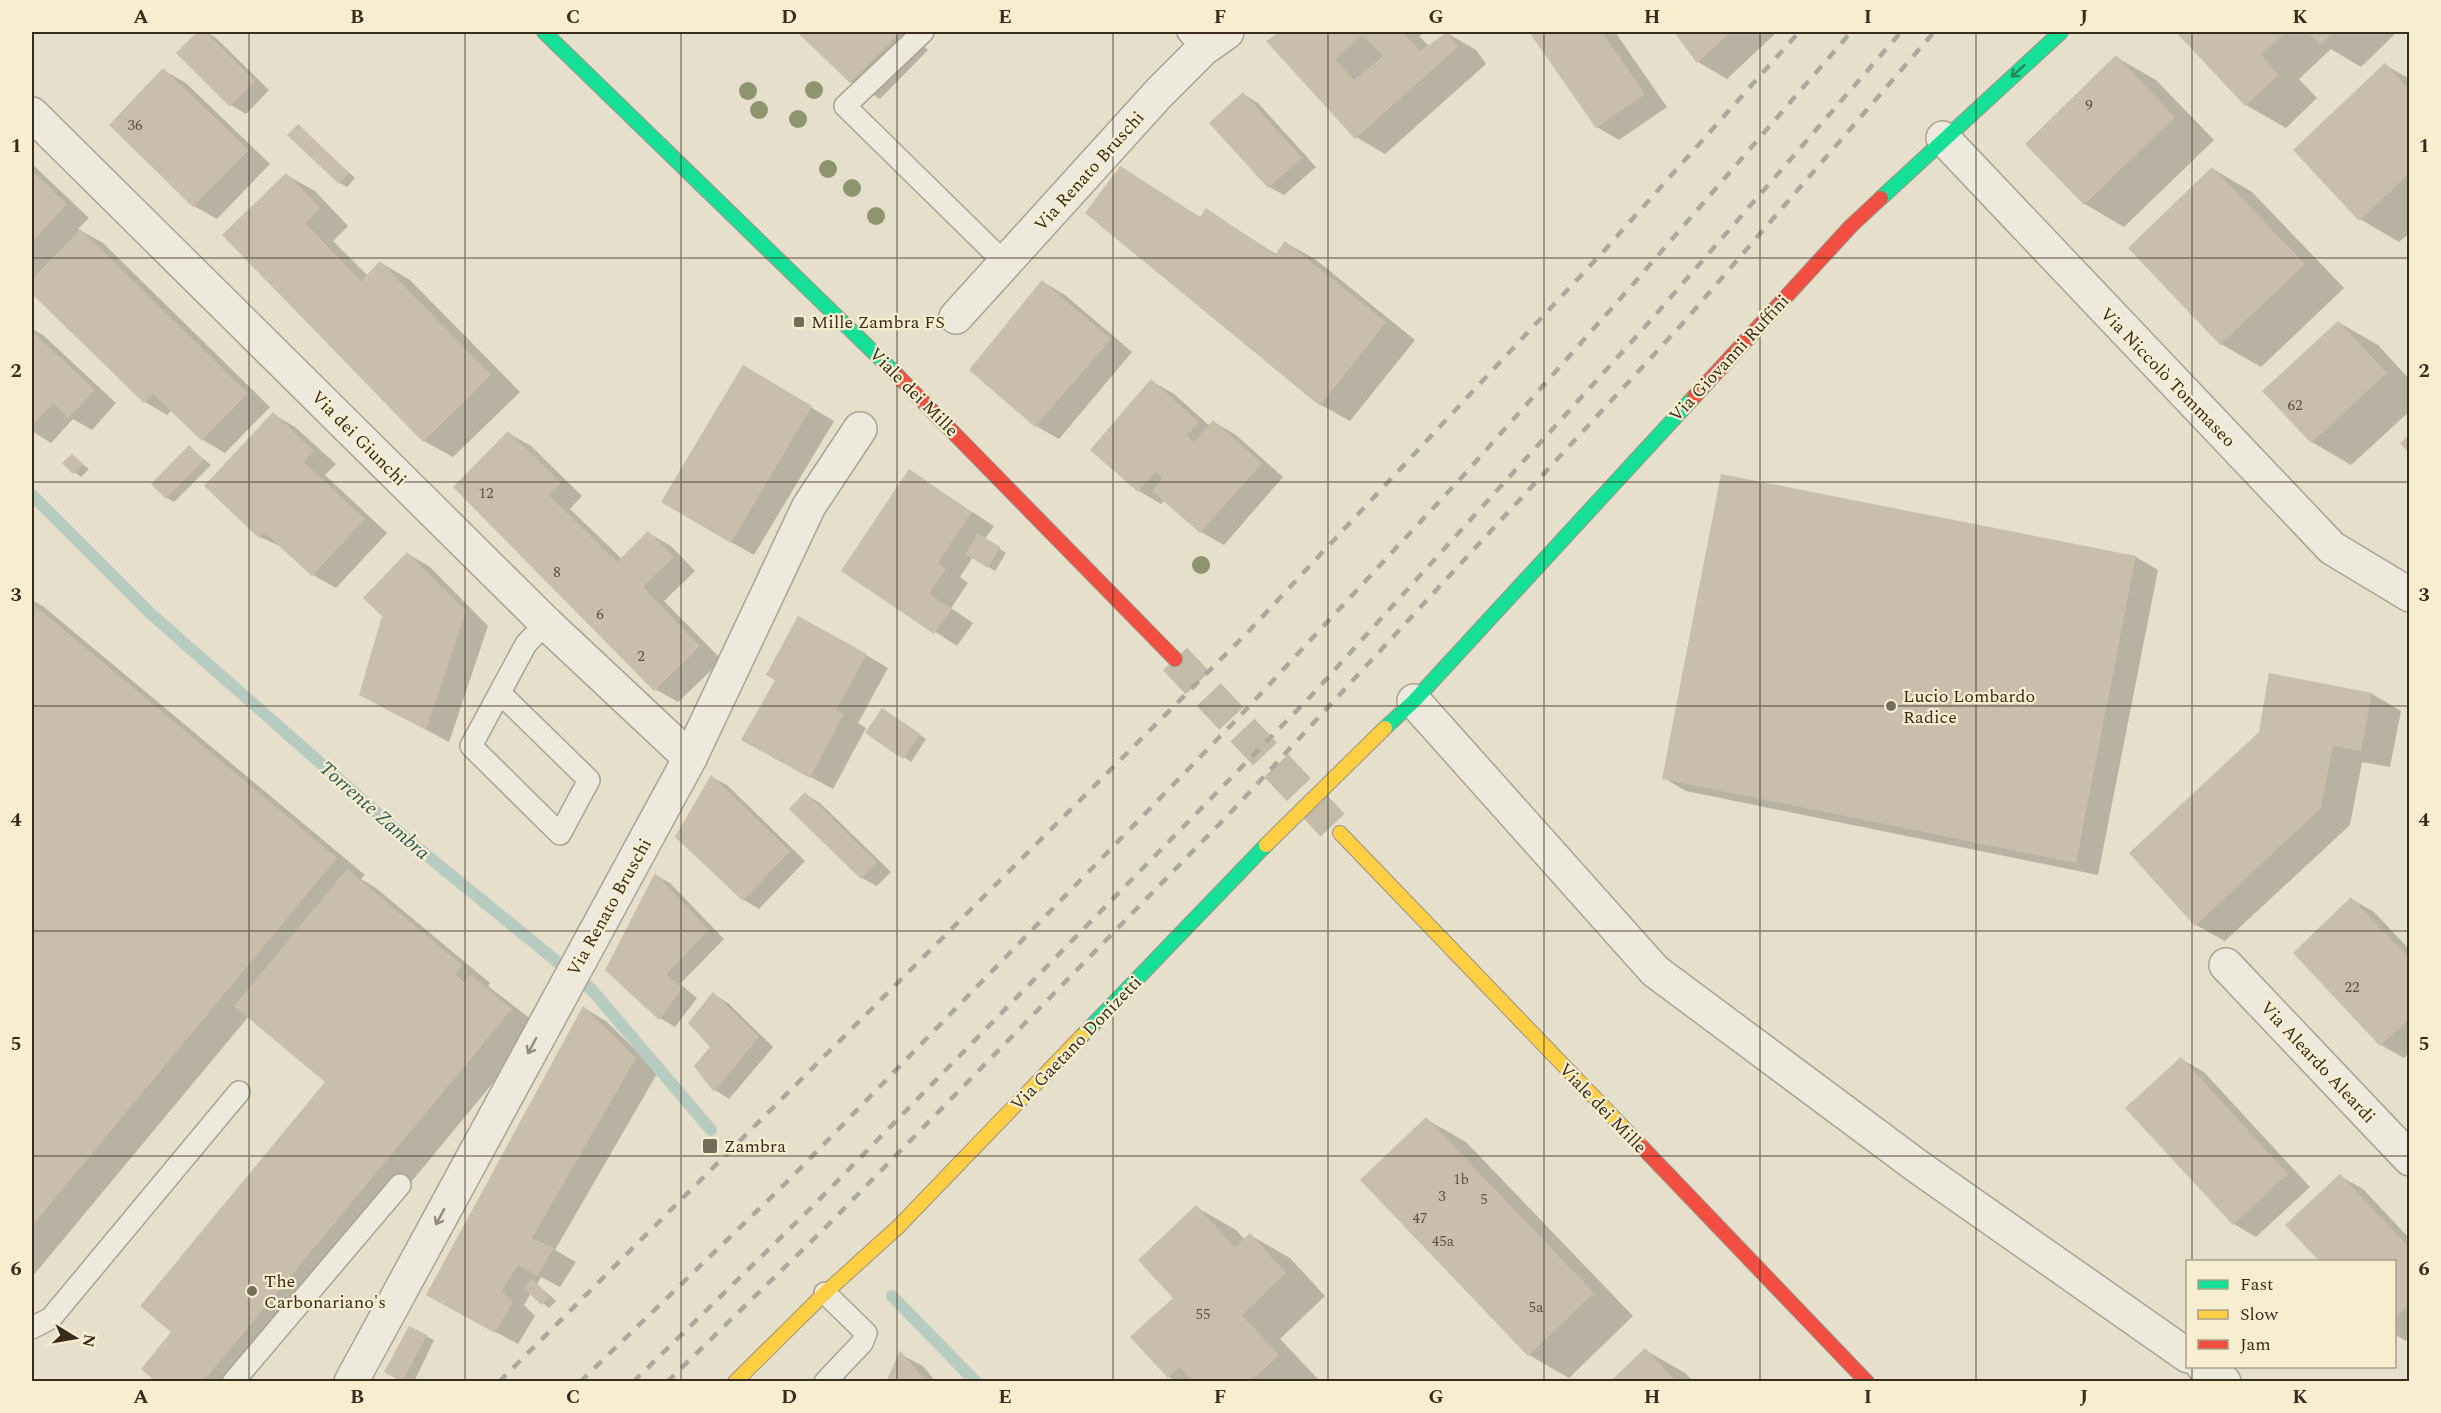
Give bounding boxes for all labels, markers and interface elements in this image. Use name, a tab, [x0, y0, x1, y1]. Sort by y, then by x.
text: A	[133, 2, 149, 32]
text: B	[350, 2, 364, 32]
text: C	[566, 2, 580, 32]
text: D	[781, 2, 797, 32]
text: E	[998, 2, 1012, 32]
text: F	[1214, 2, 1226, 32]
text: G	[1428, 2, 1444, 32]
text: H	[1644, 2, 1660, 32]
text: I	[1864, 2, 1872, 32]
text: J	[2080, 2, 2088, 32]
text: K	[2292, 2, 2308, 32]
one-way arrow	[2010, 64, 2025, 78]
house number: 9	[2085, 94, 2093, 117]
street label: Via Renato Bruschi	[1028, 105, 1151, 238]
house number: 36	[127, 114, 143, 137]
text: 1	[10, 131, 22, 161]
text: 1	[2418, 131, 2430, 161]
street label: Via Giovanni Ruffini	[1663, 288, 1796, 428]
street label: Via Niccolò Tommaseo	[2093, 301, 2242, 453]
place label: Mille Zambra FS	[811, 309, 945, 336]
marker: Mille Zambra FS	[792, 315, 806, 329]
street label: Viale dei Mille	[863, 341, 965, 443]
text: 2	[10, 356, 22, 386]
text: 2	[2418, 356, 2430, 386]
street label: Via dei Giunchi	[305, 384, 413, 492]
house number: 62	[2287, 394, 2303, 417]
house number: 12	[478, 482, 494, 505]
house number: 8	[553, 561, 561, 584]
text: 3	[10, 580, 22, 610]
text: 3	[2418, 580, 2430, 610]
house number: 6	[596, 603, 604, 626]
house number: 2	[637, 645, 645, 668]
place label: Lucio Lombardo Radice	[1903, 683, 2035, 731]
marker: Lucio Lombardo Radice	[1884, 699, 1898, 713]
water label: Torrente Zambra	[312, 754, 436, 868]
text: 4	[10, 805, 22, 835]
text: 4	[2418, 805, 2430, 835]
street label: Via Renato Bruschi	[560, 833, 659, 981]
street label: Via Gaetano Donizetti	[1005, 970, 1148, 1117]
house number: 22	[2344, 976, 2360, 999]
street label: Via Aleardo Aleardi	[2254, 995, 2382, 1130]
text: 5	[10, 1029, 22, 1059]
text: 5	[2418, 1029, 2430, 1059]
one-way arrow	[526, 1037, 538, 1054]
street label: Viale dei Mille	[1552, 1057, 1653, 1160]
place label: Zambra	[724, 1133, 786, 1160]
marker: Zambra	[701, 1137, 719, 1155]
house number: 1b	[1453, 1168, 1469, 1191]
house number: 3	[1438, 1185, 1446, 1208]
house number: 5	[1480, 1188, 1488, 1211]
house number: 47	[1412, 1207, 1428, 1230]
one-way arrow	[434, 1208, 445, 1226]
house number: 45a	[1432, 1230, 1455, 1253]
text: 6	[10, 1254, 22, 1284]
text: 6	[2418, 1254, 2430, 1284]
legend	[2186, 1260, 2396, 1368]
place label: The Carbonariano's	[264, 1268, 386, 1316]
text: Fast	[2240, 1271, 2273, 1298]
marker: The Carbonariano's	[245, 1284, 259, 1298]
house number: 5a	[1529, 1296, 1544, 1319]
text: Slow	[2240, 1301, 2279, 1328]
house number: 55	[1195, 1303, 1211, 1326]
north arrow	[45, 1308, 105, 1368]
text: Jam	[2240, 1331, 2271, 1358]
text: N	[76, 1332, 102, 1349]
text: A	[133, 1382, 149, 1412]
text: B	[350, 1382, 364, 1412]
text: C	[566, 1382, 580, 1412]
text: D	[781, 1382, 797, 1412]
text: E	[998, 1382, 1012, 1412]
text: F	[1214, 1382, 1226, 1412]
text: G	[1428, 1382, 1444, 1412]
text: H	[1644, 1382, 1660, 1412]
text: I	[1864, 1382, 1872, 1412]
text: J	[2080, 1382, 2088, 1412]
text: K	[2292, 1382, 2308, 1412]

